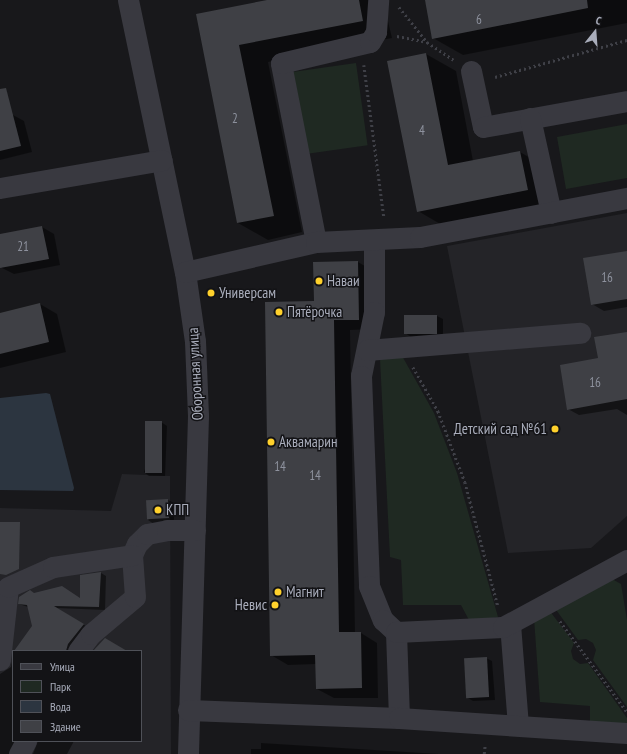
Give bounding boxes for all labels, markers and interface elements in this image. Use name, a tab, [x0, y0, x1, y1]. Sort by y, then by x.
house number: 6	[476, 12, 482, 28]
north arrow	[575, 12, 615, 52]
text: С	[594, 13, 603, 28]
house number: 2	[232, 111, 238, 127]
house number: 4	[419, 123, 425, 139]
house number: 21	[17, 239, 29, 255]
house number: 16	[601, 270, 613, 286]
place label: Наваи	[327, 272, 360, 290]
marker: Наваи	[314, 276, 324, 286]
place label: Универсам	[219, 284, 276, 302]
marker: Универсам	[206, 288, 216, 298]
place label: Пятёрочка	[287, 303, 342, 321]
marker: Пятёрочка	[274, 307, 284, 317]
street label: Оборонная улица	[184, 327, 206, 421]
house number: 16	[589, 375, 601, 391]
place label: Детский сад №61	[454, 420, 547, 438]
marker: Детский сад №61	[550, 424, 560, 434]
place label: Аквамарин	[279, 433, 337, 451]
marker: Аквамарин	[266, 437, 276, 447]
house number: 14	[274, 459, 286, 475]
house number: 14	[309, 468, 321, 484]
place label: КПП	[166, 501, 189, 519]
marker: КПП	[153, 505, 163, 515]
place label: Магнит	[286, 583, 324, 601]
marker: Магнит	[273, 587, 283, 597]
place label: Невис	[235, 596, 267, 614]
marker: Невис	[270, 600, 280, 610]
legend	[12, 650, 142, 742]
text: Улица	[50, 659, 75, 674]
text: Парк	[50, 679, 71, 694]
text: Вода	[50, 699, 71, 714]
text: Здание	[50, 719, 81, 734]

